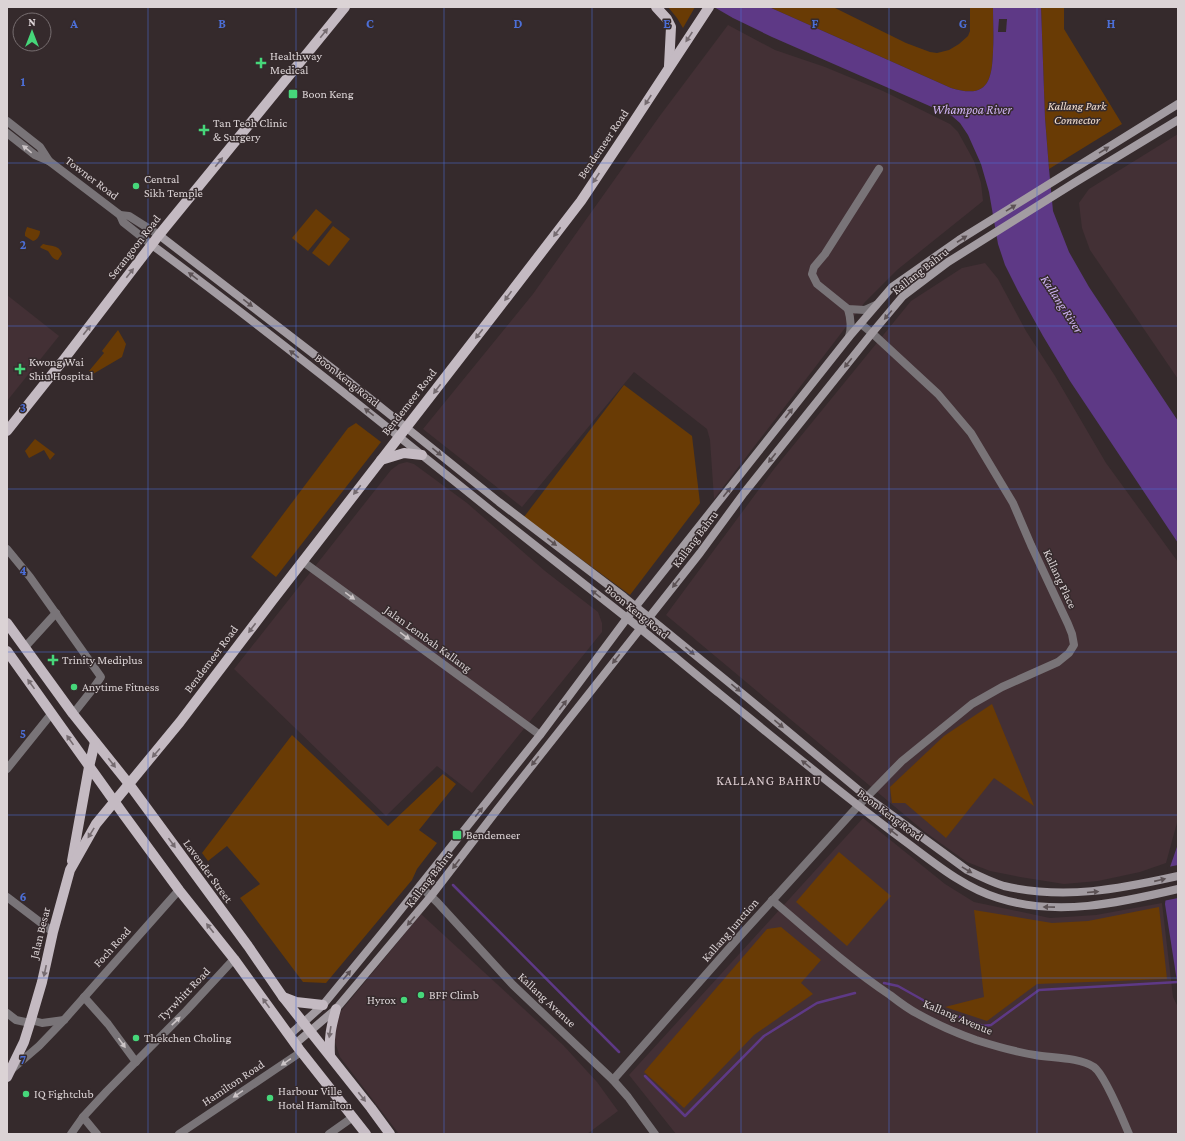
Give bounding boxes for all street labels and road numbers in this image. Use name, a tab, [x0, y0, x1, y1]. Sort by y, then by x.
street label: Bendemeer Road	[575, 106, 632, 181]
street label: Towner Road	[62, 153, 122, 203]
street label: Serangoon Road	[105, 212, 164, 282]
street label: Kallang Bahru	[889, 244, 952, 297]
street label: Boon Keng Road	[312, 350, 383, 410]
street label: Bendemeer Road	[379, 365, 440, 438]
street label: Kallang Bahru	[669, 507, 721, 570]
street label: Kallang Place	[1040, 547, 1080, 611]
street label: Boon Keng Road	[602, 582, 672, 642]
street label: Jalan Lembah Kallang	[381, 602, 474, 675]
street label: Bendemeer Road	[181, 622, 241, 696]
street label: Boon Keng Road	[855, 786, 926, 844]
street label: Lavender Street	[180, 837, 236, 906]
street label: Kallang Bahru	[403, 847, 456, 910]
street label: Kallang Junction	[699, 895, 762, 965]
street label: Jalan Besar	[27, 905, 53, 961]
street label: Foch Road	[90, 923, 134, 970]
street label: Tyrwhitt Road	[155, 964, 214, 1024]
street label: Kallang Avenue	[515, 970, 579, 1030]
street label: Kallang Avenue	[921, 996, 995, 1038]
street label: Hamilton Road	[199, 1057, 267, 1109]

